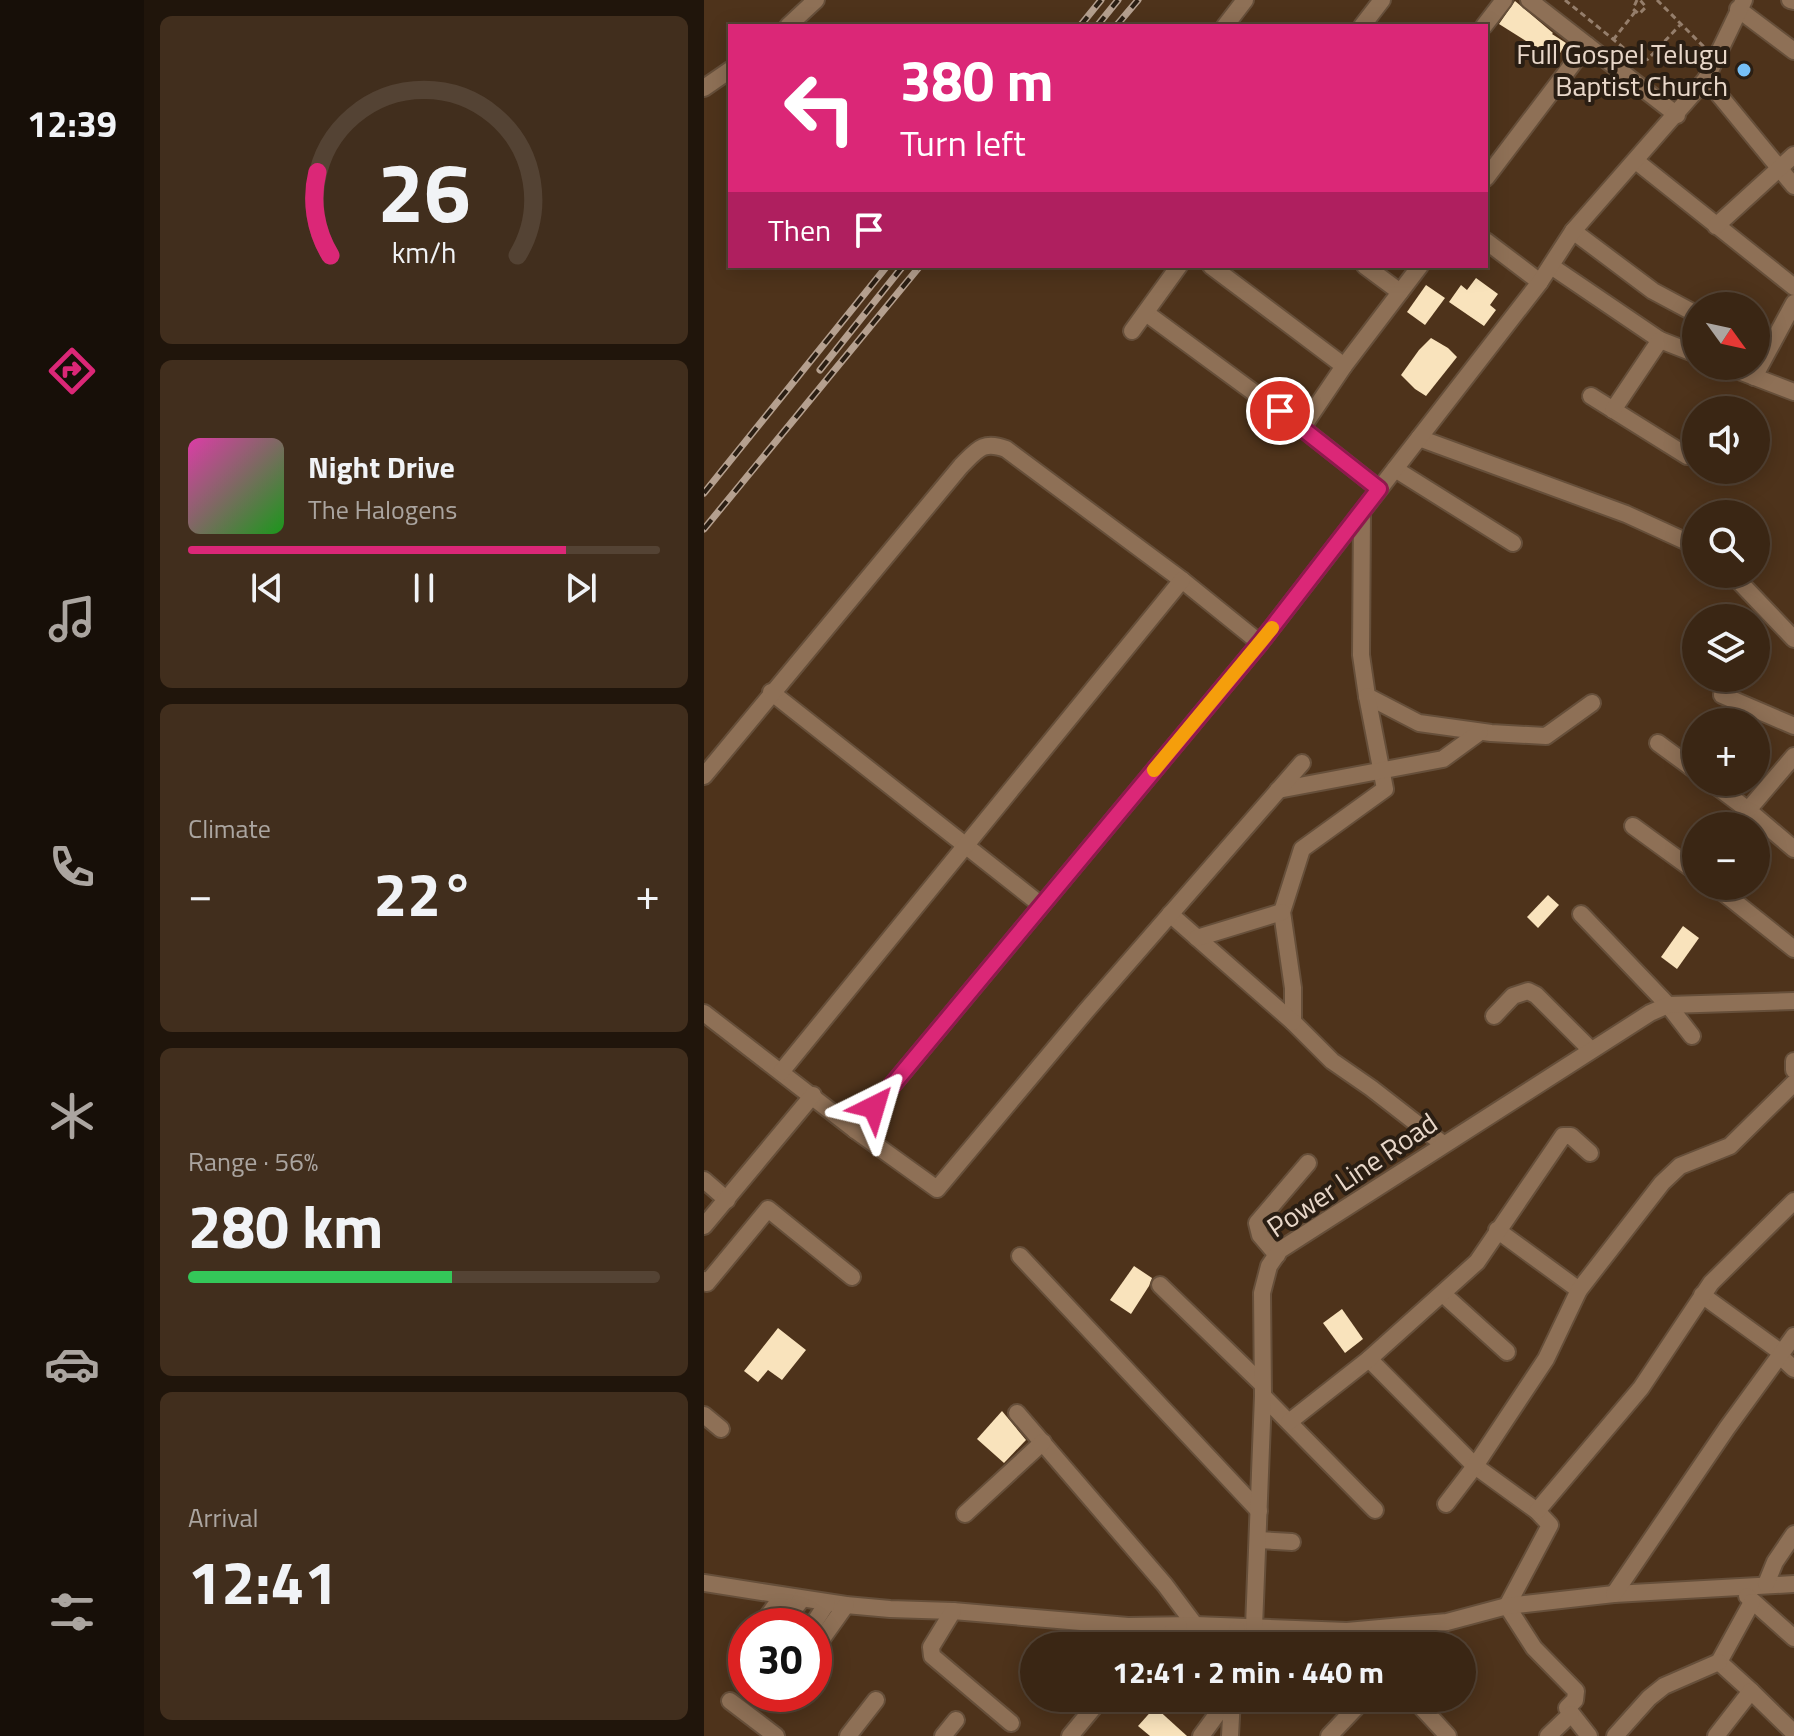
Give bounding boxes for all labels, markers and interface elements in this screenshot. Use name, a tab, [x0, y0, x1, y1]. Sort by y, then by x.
place label: Full Gospel Telugu Baptist Church	[1516, 32, 1728, 107]
text: 380 m	[900, 38, 1053, 123]
icon: left	[768, 56, 872, 160]
marker: Full Gospel Telugu Baptist Church	[1735, 61, 1753, 79]
text: 12:39	[27, 96, 117, 151]
text: Turn left	[900, 115, 1026, 170]
text: 26	[377, 128, 471, 254]
text: Then	[768, 207, 831, 253]
icon: arrive	[847, 208, 891, 252]
text: km/h	[392, 231, 456, 274]
north arrow	[1682, 292, 1770, 380]
map controls	[1682, 292, 1770, 900]
icon: directions	[44, 343, 100, 399]
pin	[1246, 377, 1314, 445]
icon: arrive	[1258, 389, 1302, 433]
button: sound	[1682, 396, 1770, 484]
text: Night Drive	[308, 444, 455, 490]
text: The Halogens	[308, 490, 457, 529]
button: search	[1682, 500, 1770, 588]
icon: previous	[245, 566, 289, 610]
icon: pause	[402, 566, 446, 610]
icon: next	[559, 566, 603, 610]
icon: music	[44, 591, 100, 647]
button: layers	[1682, 604, 1770, 692]
button: +	[1682, 708, 1770, 796]
text: Climate	[188, 809, 271, 848]
button: −	[1682, 812, 1770, 900]
icon: phone	[44, 839, 100, 895]
text: 22°	[374, 848, 474, 939]
text: −	[188, 860, 213, 927]
text: +	[635, 860, 660, 927]
position arrow	[832, 1065, 916, 1149]
icon: climate	[44, 1088, 100, 1144]
street label: Power Line Road	[1258, 1101, 1446, 1248]
text: Range · 56%	[188, 1142, 318, 1181]
text: 280 km	[188, 1180, 383, 1271]
icon: car	[44, 1336, 100, 1392]
text: Arrival	[188, 1498, 259, 1537]
text: 12:41	[188, 1536, 338, 1627]
icon: filters	[44, 1584, 100, 1640]
speed limit sign: 30	[728, 1608, 832, 1712]
text: 12:41 · 2 min · 440 m	[1112, 1649, 1384, 1695]

